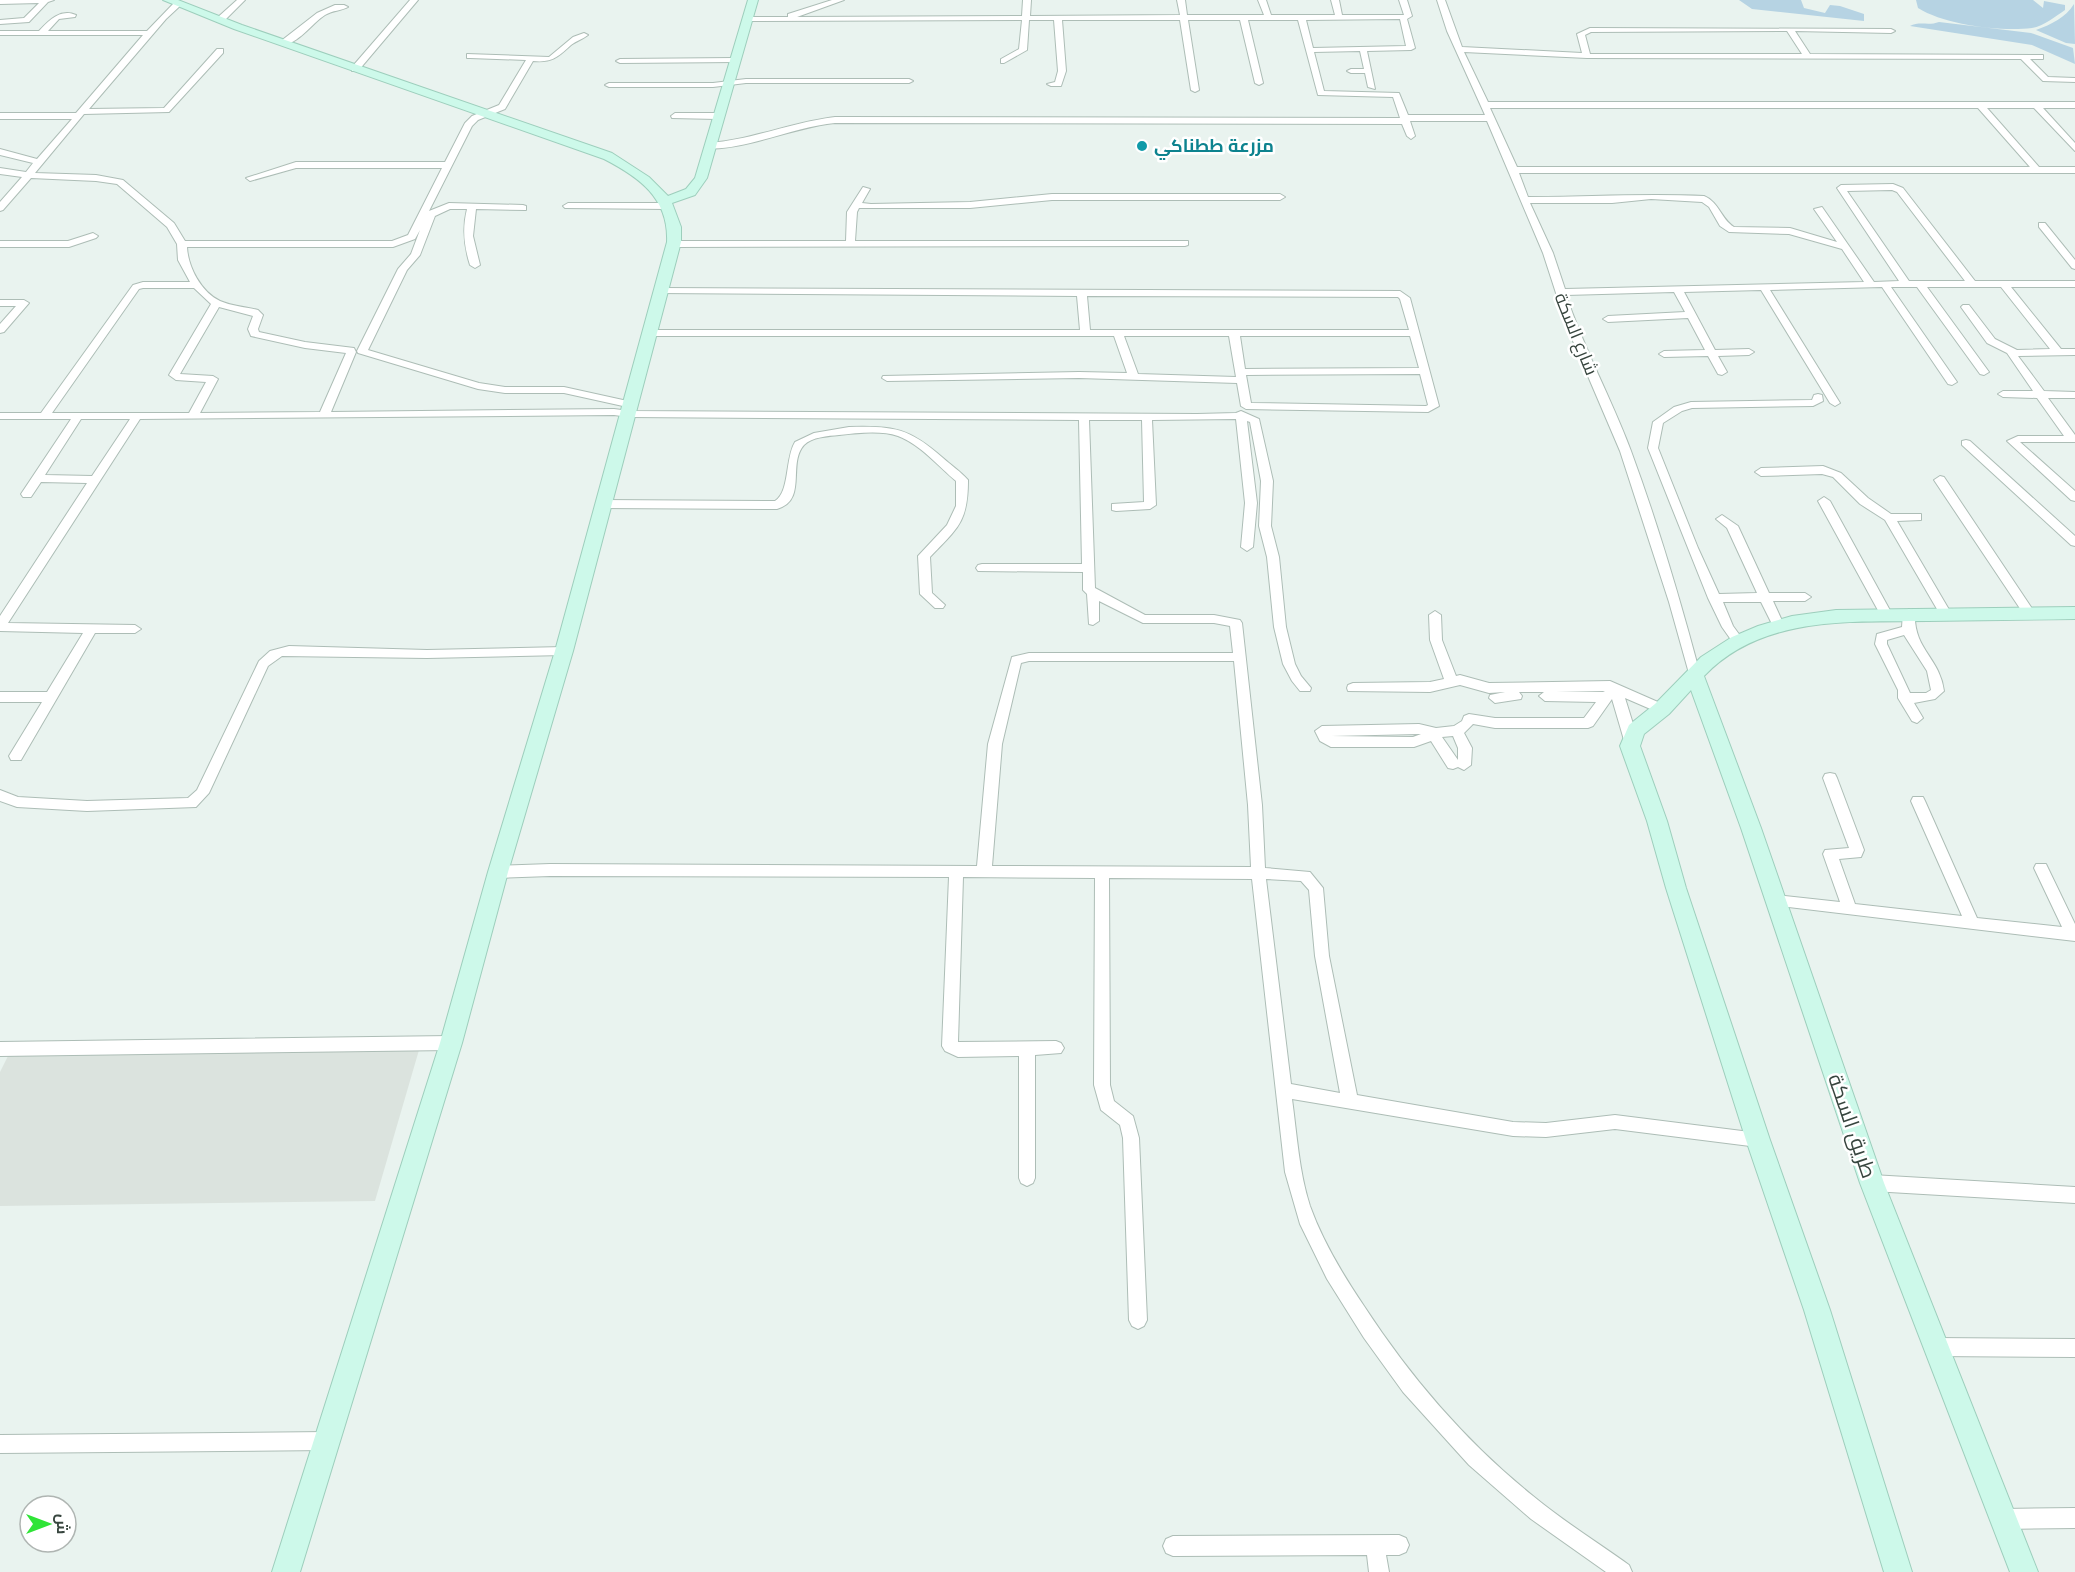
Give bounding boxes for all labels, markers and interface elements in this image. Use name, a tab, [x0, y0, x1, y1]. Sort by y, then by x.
place label: مزرعة ططناكي	[1154, 134, 1274, 161]
marker: مزرعة ططناكي	[1135, 139, 1149, 153]
street label: شارع السكة	[1549, 289, 1603, 379]
street label: طريق السكة	[1822, 1070, 1883, 1182]
north arrow	[18, 1494, 78, 1554]
text: ش	[53, 1514, 73, 1534]

